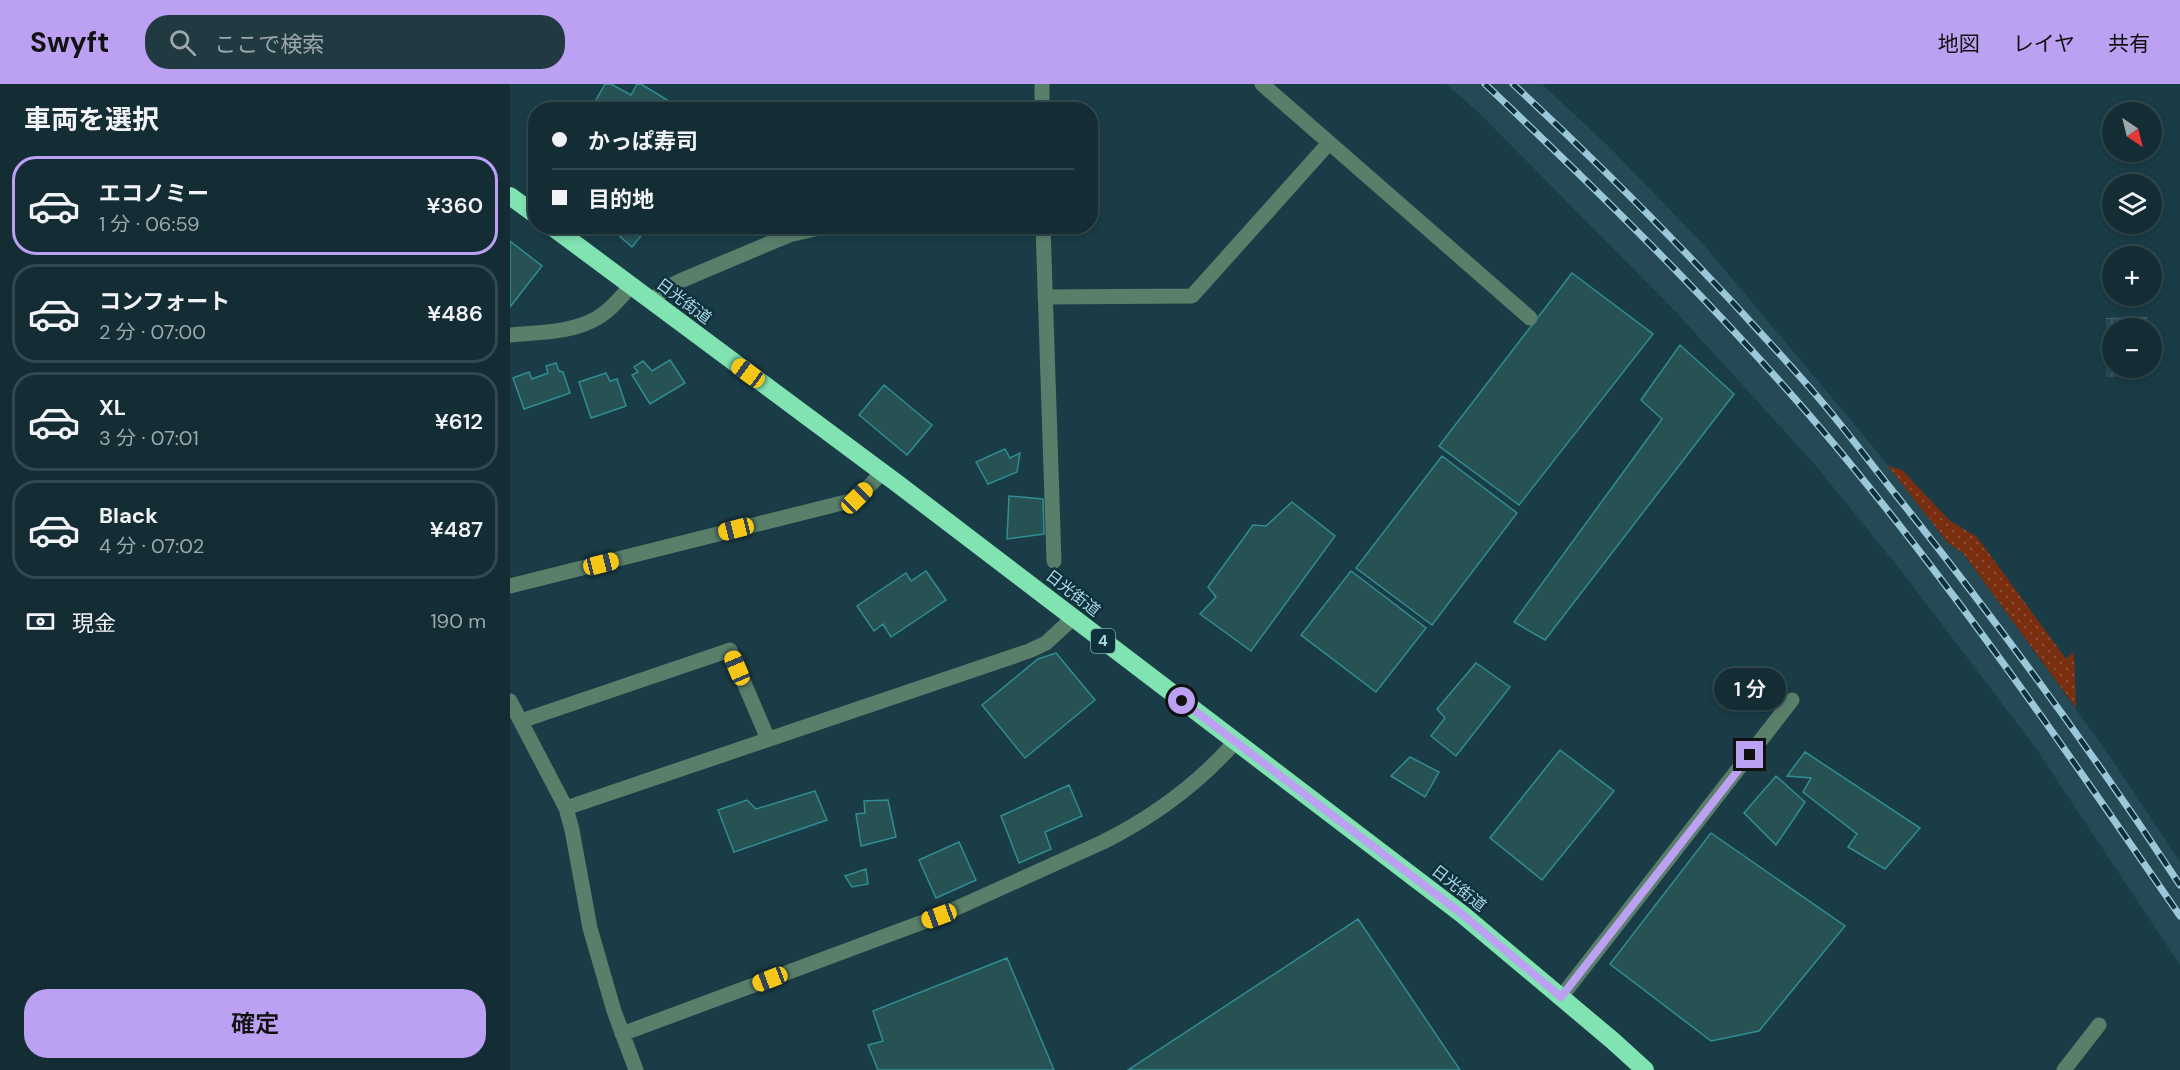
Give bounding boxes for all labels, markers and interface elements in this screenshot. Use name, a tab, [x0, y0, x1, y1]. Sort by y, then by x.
search box	[145, 15, 565, 69]
text: Swyft	[30, 24, 109, 61]
icon: search	[166, 26, 199, 59]
text: ここで検索	[214, 30, 324, 59]
text: 地図	[1938, 30, 1980, 58]
text: レイヤ	[2013, 30, 2075, 58]
text: 共有	[2108, 30, 2150, 58]
text: 車両を選択	[24, 102, 159, 137]
north arrow	[2102, 102, 2162, 162]
map controls	[2102, 102, 2162, 378]
text: かっぱ寿司	[588, 127, 698, 156]
button: layers	[2102, 174, 2162, 234]
icon: car	[27, 179, 81, 233]
text: エコノミー	[99, 179, 209, 208]
text: 目的地	[588, 185, 654, 214]
text: ¥360	[427, 191, 483, 220]
text: 1 分 · 06:59	[99, 211, 200, 237]
button: +	[2102, 246, 2162, 306]
street label: 日光街道	[652, 273, 716, 329]
icon: car	[27, 287, 81, 341]
text: コンフォート	[99, 287, 230, 316]
text: ¥486	[427, 299, 483, 328]
button: −	[2102, 318, 2162, 378]
text: 2 分 · 07:00	[99, 319, 206, 345]
car	[728, 355, 768, 391]
text: XL	[99, 393, 126, 422]
icon: car	[27, 395, 81, 449]
text: ¥612	[435, 407, 483, 436]
text: 3 分 · 07:01	[99, 425, 199, 451]
car	[838, 479, 876, 517]
text: Black	[99, 501, 158, 530]
icon: car	[27, 503, 81, 557]
text: ¥487	[430, 515, 483, 544]
car	[716, 516, 756, 542]
text: 4 分 · 07:02	[99, 533, 204, 559]
car	[581, 551, 621, 577]
street label: 日光街道	[1041, 565, 1105, 621]
icon: cash	[24, 605, 57, 638]
text: 190 m	[430, 608, 486, 634]
text: 現金	[72, 609, 116, 638]
road number: 4	[1091, 629, 1115, 653]
car	[722, 648, 752, 688]
callout: 1 分	[1714, 668, 1786, 710]
text: 1 分	[1734, 676, 1766, 702]
route start	[1168, 687, 1195, 714]
route end	[1736, 741, 1763, 768]
street label: 日光街道	[1427, 860, 1491, 916]
car	[919, 901, 959, 931]
car	[750, 964, 790, 994]
button: 確定	[24, 989, 486, 1058]

